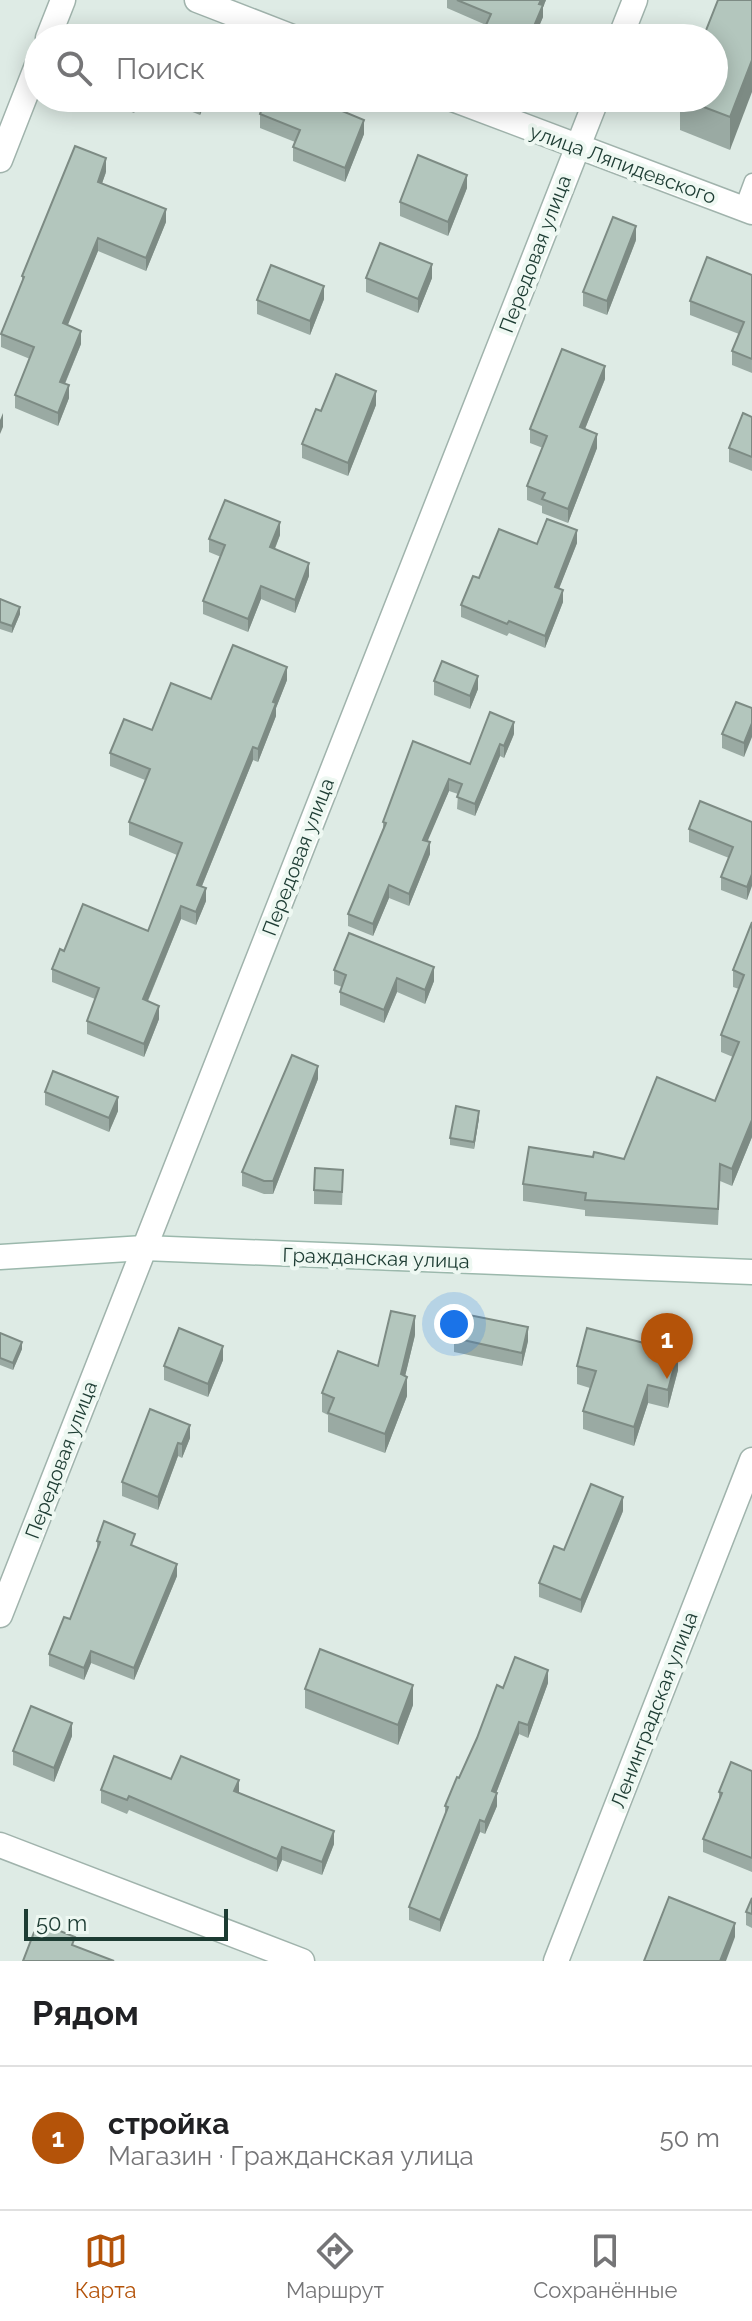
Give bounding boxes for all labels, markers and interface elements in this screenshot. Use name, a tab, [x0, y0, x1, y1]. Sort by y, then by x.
search box	[24, 24, 728, 112]
icon: search	[52, 46, 96, 90]
text: Поиск	[116, 51, 205, 86]
street label: улица Ляпидевского	[527, 119, 720, 209]
street label: Передовая улица	[494, 172, 576, 336]
street label: Передовая улица	[257, 775, 339, 939]
street label: Гражданская улица	[282, 1243, 470, 1273]
your location	[434, 1304, 474, 1344]
pin: 1	[641, 1313, 693, 1379]
street label: Передовая улица	[20, 1378, 102, 1542]
street label: Ленинградская улица	[605, 1609, 703, 1811]
scale bar	[24, 1905, 228, 1941]
text: 50 m	[36, 1910, 87, 1936]
text: Рядом	[32, 1993, 139, 2033]
text: стройка	[108, 2106, 230, 2141]
text: 1	[52, 2123, 64, 2153]
text: 50 m	[659, 2123, 720, 2153]
text: Магазин · Гражданская улица	[108, 2141, 474, 2171]
tab: Карта	[75, 2229, 137, 2303]
tab: Маршрут	[286, 2229, 384, 2303]
tab: Сохранённые	[533, 2229, 677, 2303]

